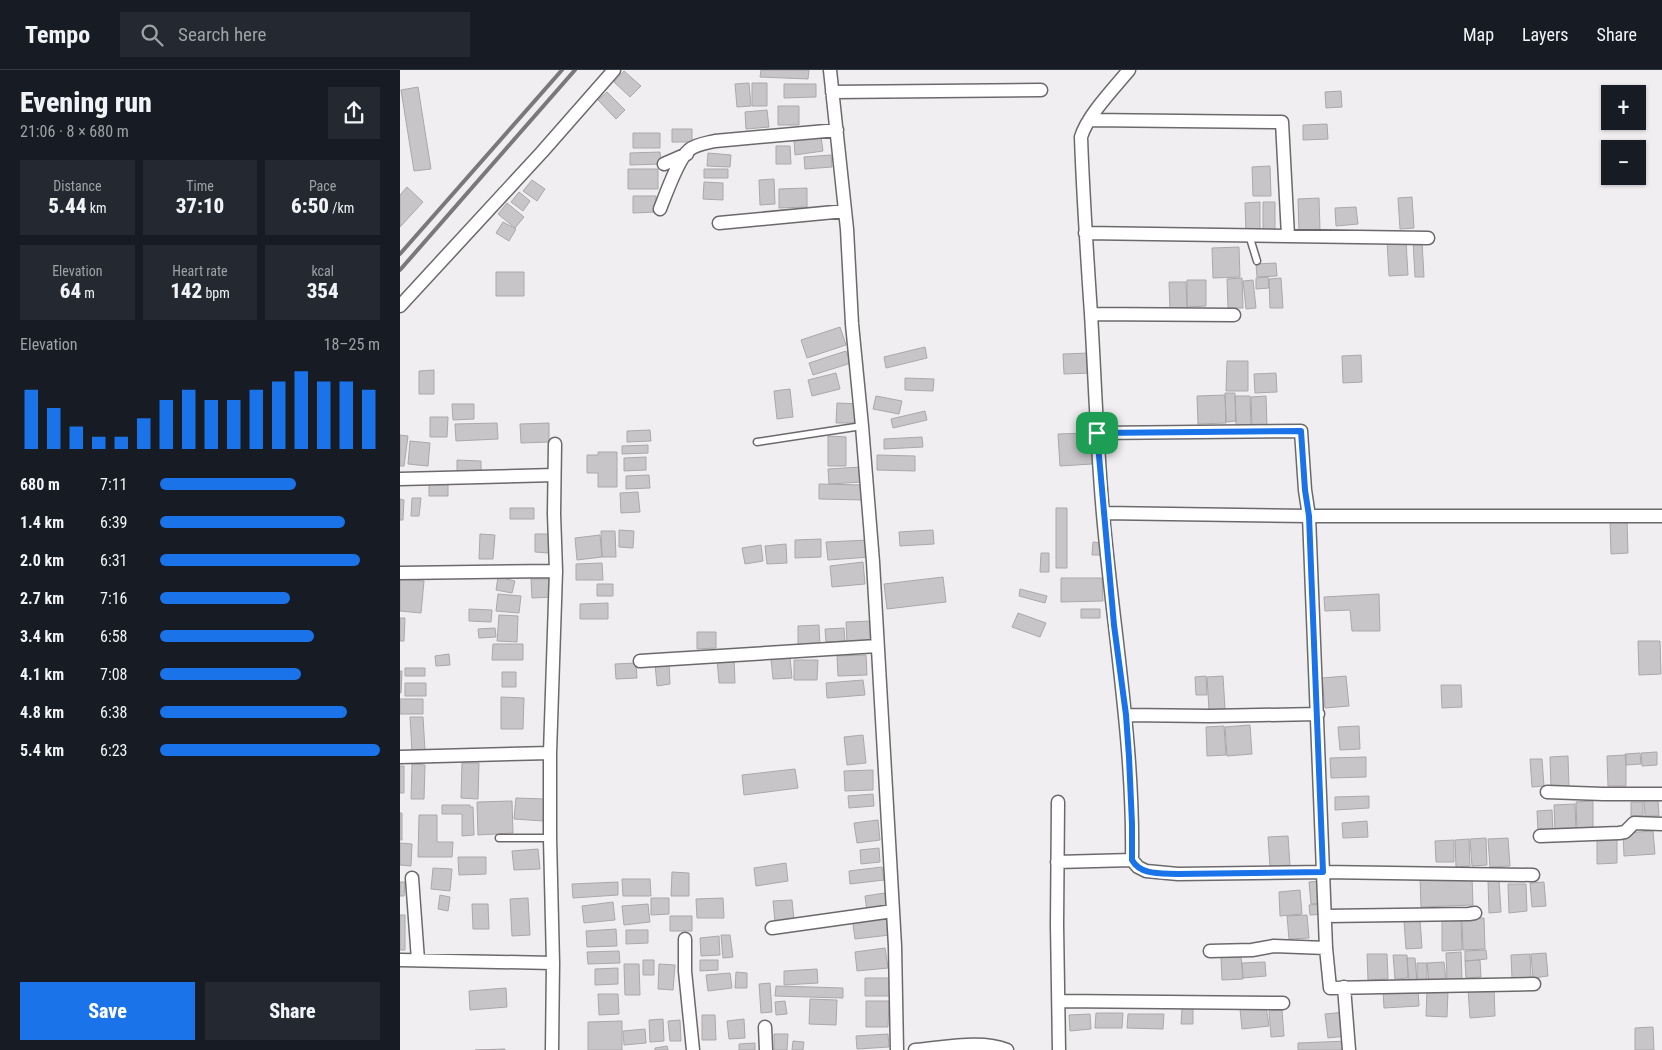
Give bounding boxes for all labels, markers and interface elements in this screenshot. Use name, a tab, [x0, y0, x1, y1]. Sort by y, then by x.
search box	[120, 12, 470, 57]
text: Tempo	[25, 21, 90, 49]
icon: search	[138, 21, 166, 49]
text: Search here	[178, 23, 266, 46]
text: Map	[1463, 24, 1494, 45]
text: Layers	[1522, 24, 1569, 45]
text: Share	[1597, 24, 1637, 45]
map controls	[1601, 85, 1646, 185]
button: +	[1601, 85, 1646, 130]
text: Evening run	[20, 86, 152, 119]
button: share	[328, 87, 380, 139]
text: 21:06 · 8 × 680 m	[20, 122, 129, 141]
button: −	[1601, 140, 1646, 185]
text: Distance	[53, 178, 101, 194]
text: Time	[186, 178, 214, 194]
text: Pace	[309, 178, 336, 194]
text: 5.44	[48, 194, 86, 218]
text: 37:10	[176, 194, 224, 218]
text: 6:50	[291, 194, 329, 218]
text: km	[86, 200, 107, 216]
text: /km	[329, 200, 354, 216]
text: Elevation	[52, 263, 103, 279]
text: Heart rate	[172, 263, 228, 279]
text: kcal	[311, 263, 334, 279]
text: 64	[60, 279, 81, 303]
text: 142	[170, 279, 202, 303]
text: 354	[307, 279, 339, 303]
text: m	[81, 285, 95, 301]
text: bpm	[202, 285, 230, 301]
text: Elevation	[20, 335, 78, 354]
text: 18–25 m	[324, 335, 380, 354]
pin	[1076, 412, 1118, 454]
icon: arrive	[1083, 419, 1111, 447]
text: 680 m	[20, 475, 60, 494]
text: 7:11	[100, 475, 127, 494]
text: 1.4 km	[20, 513, 64, 532]
text: 6:39	[100, 513, 127, 532]
text: 2.0 km	[20, 551, 64, 570]
text: 6:31	[100, 551, 127, 570]
text: 2.7 km	[20, 589, 64, 608]
text: 7:16	[100, 589, 127, 608]
text: 3.4 km	[20, 627, 64, 646]
text: 6:58	[100, 627, 127, 646]
text: 4.1 km	[20, 665, 64, 684]
text: 7:08	[100, 665, 127, 684]
text: 4.8 km	[20, 703, 64, 722]
text: 6:38	[100, 703, 127, 722]
text: 5.4 km	[20, 741, 64, 760]
text: 6:23	[100, 741, 127, 760]
button: Save	[20, 982, 195, 1040]
button: Share	[205, 982, 380, 1040]

